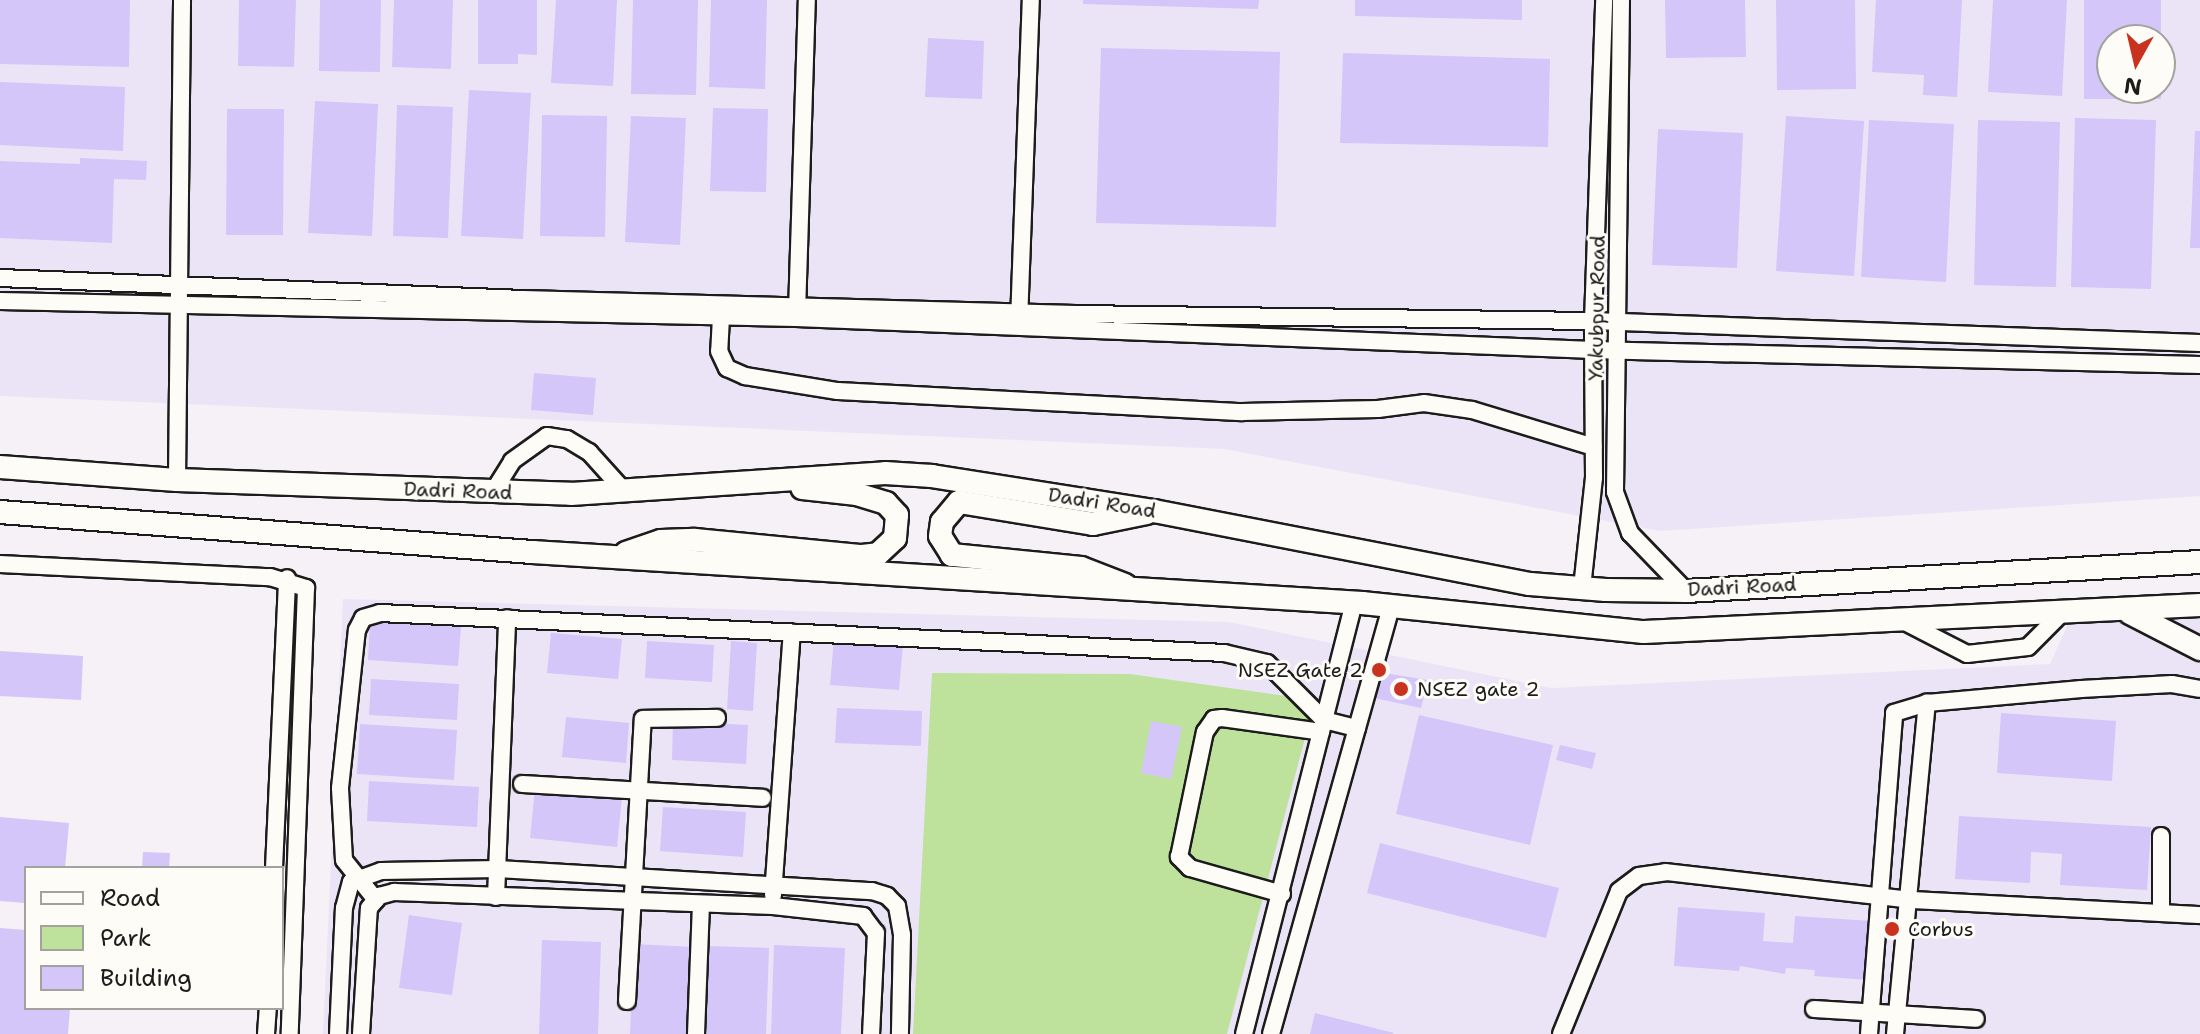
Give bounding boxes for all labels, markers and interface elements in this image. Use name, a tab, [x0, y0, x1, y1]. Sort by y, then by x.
north arrow	[2096, 24, 2176, 104]
text: N	[2122, 71, 2144, 102]
street label: Yakubpur Road	[1584, 235, 1610, 381]
street label: Dadri Road	[403, 477, 513, 505]
street label: Dadri Road	[1046, 483, 1158, 523]
street label: Dadri Road	[1687, 572, 1797, 602]
place label: NSEZ Gate 2	[1238, 658, 1363, 682]
marker: NSEZ Gate 2	[1370, 661, 1388, 679]
place label: NSEZ gate 2	[1417, 677, 1539, 701]
marker: NSEZ gate 2	[1392, 680, 1410, 698]
legend	[24, 866, 284, 1010]
text: Road	[100, 882, 160, 914]
place label: Corbus	[1908, 917, 1974, 941]
marker: Corbus	[1883, 920, 1901, 938]
text: Park	[100, 922, 152, 954]
text: Building	[100, 962, 192, 994]

